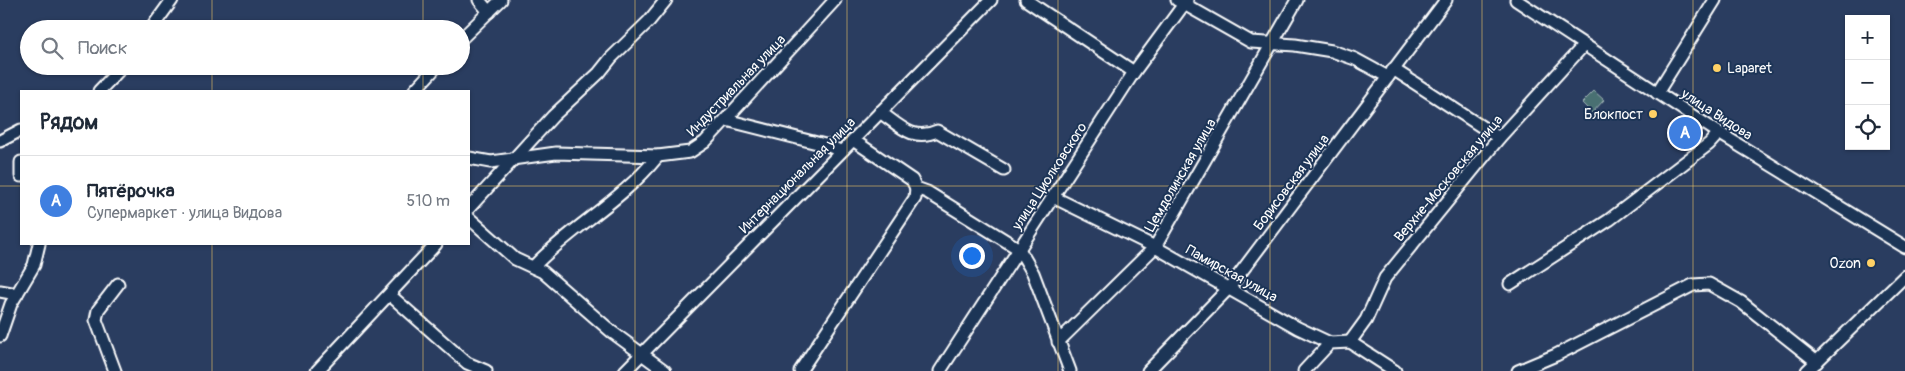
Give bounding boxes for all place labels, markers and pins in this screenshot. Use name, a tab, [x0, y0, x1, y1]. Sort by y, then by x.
place label: Laparet	[1727, 60, 1772, 77]
marker: Laparet	[1711, 62, 1723, 74]
place label: Блокпост	[1584, 106, 1643, 123]
marker: Блокпост	[1647, 108, 1659, 120]
pin: A	[1669, 114, 1701, 152]
place label: Ozon	[1830, 255, 1861, 272]
marker: Ozon	[1865, 257, 1877, 269]

